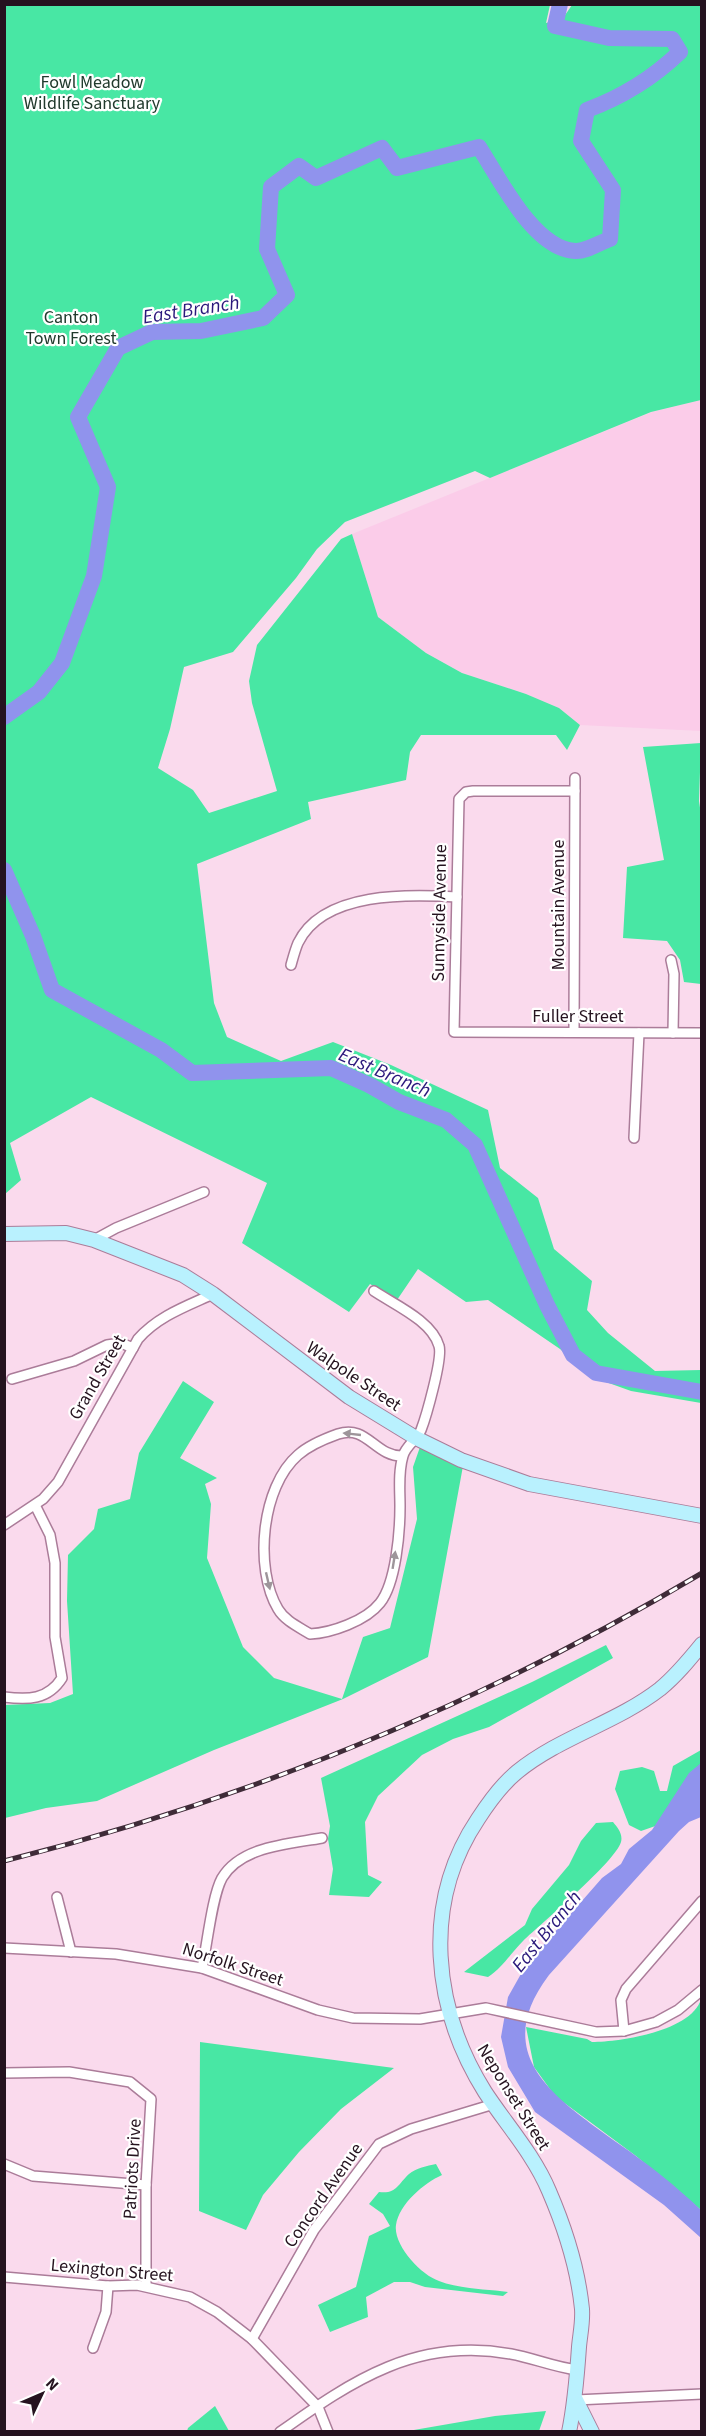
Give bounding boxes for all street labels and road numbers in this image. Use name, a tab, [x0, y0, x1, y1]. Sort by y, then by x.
street label: Mountain Avenue	[546, 840, 571, 970]
street label: Sunnyside Avenue	[426, 844, 453, 982]
street label: Fuller Street	[532, 1004, 624, 1029]
street label: Grand Street	[63, 1330, 132, 1424]
street label: Walpole Street	[301, 1335, 406, 1417]
street label: Norfolk Street	[179, 1936, 286, 1993]
street label: Neponset Street	[471, 2039, 556, 2155]
street label: Patriots Drive	[117, 2118, 148, 2220]
street label: Concord Avenue	[278, 2138, 369, 2253]
street label: Lexington Street	[50, 2253, 174, 2288]

